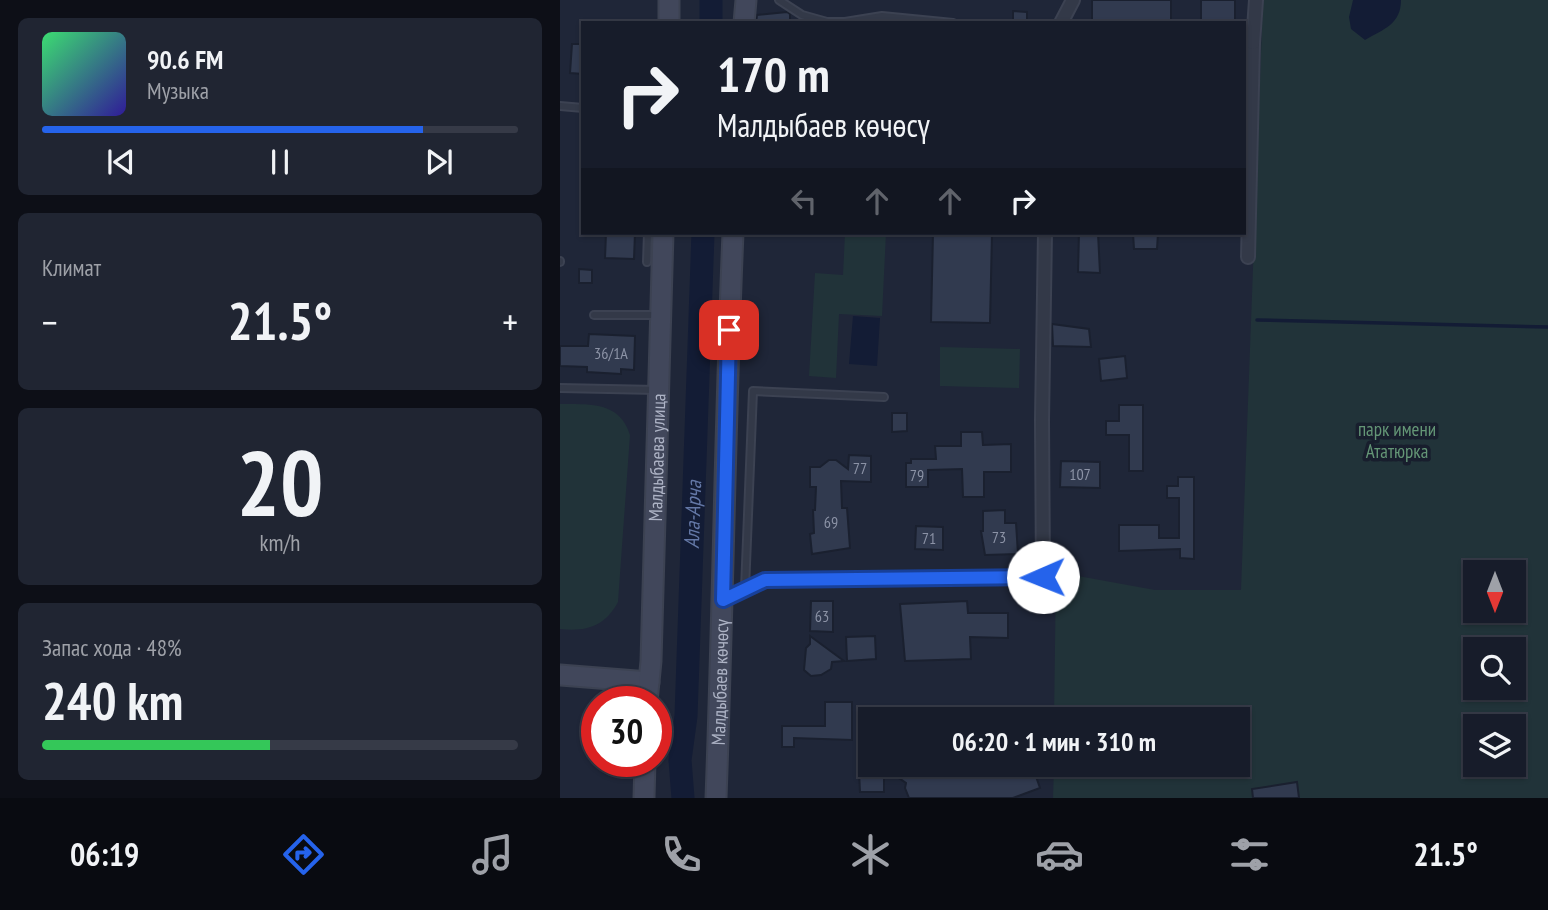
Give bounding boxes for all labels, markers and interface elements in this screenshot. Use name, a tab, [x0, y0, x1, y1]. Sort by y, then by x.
text: 170 m	[717, 42, 830, 106]
text: 90.6 FM	[147, 43, 223, 76]
icon: right	[602, 49, 693, 140]
text: Музыка	[147, 76, 209, 105]
text: Малдыбаев көчөсү	[717, 104, 930, 146]
icon: previous	[102, 143, 140, 181]
icon: pause	[261, 143, 299, 181]
icon: next	[420, 143, 458, 181]
icon: left	[785, 182, 823, 220]
icon: ahead	[858, 182, 896, 220]
icon: ahead	[931, 182, 969, 220]
icon: right	[1004, 182, 1042, 220]
text: Климат	[42, 253, 101, 282]
text: 21.5°	[228, 287, 332, 354]
text: −	[42, 297, 58, 346]
text: +	[502, 297, 518, 346]
pin	[699, 300, 759, 360]
icon: arrive	[710, 311, 748, 349]
house number: 36/1А	[594, 343, 628, 363]
street label: Малдыбаева улица	[643, 393, 671, 522]
park label: парк имени Ататюрка	[1358, 417, 1436, 463]
text: 20	[237, 423, 324, 541]
house number: 77	[853, 458, 867, 478]
house number: 107	[1069, 464, 1091, 484]
house number: 79	[910, 465, 924, 485]
water label: Ала-Арча	[678, 479, 707, 549]
house number: 69	[824, 512, 838, 532]
house number: 73	[992, 527, 1006, 547]
text: km/h	[260, 528, 300, 557]
house number: 71	[922, 528, 936, 548]
position arrow	[1006, 540, 1080, 614]
north arrow	[1463, 560, 1526, 623]
map controls	[1463, 560, 1526, 777]
house number: 63	[815, 606, 829, 626]
street label: Малдыбаев көчөсү	[706, 618, 734, 746]
text: Запас хода · 48%	[42, 633, 182, 662]
button: search	[1463, 637, 1526, 700]
text: 240 km	[42, 667, 183, 734]
speed limit sign: 30	[581, 686, 672, 777]
button: layers	[1463, 714, 1526, 777]
text: 06:20 · 1 мин · 310 m	[952, 725, 1156, 758]
icon: directions	[279, 830, 328, 879]
icon: music	[468, 830, 517, 879]
icon: phone	[657, 830, 706, 879]
icon: climate	[846, 830, 895, 879]
icon: car	[1035, 830, 1084, 879]
icon: filters	[1225, 830, 1274, 879]
text: 06:19	[70, 833, 139, 875]
text: 21.5°	[1414, 833, 1478, 875]

